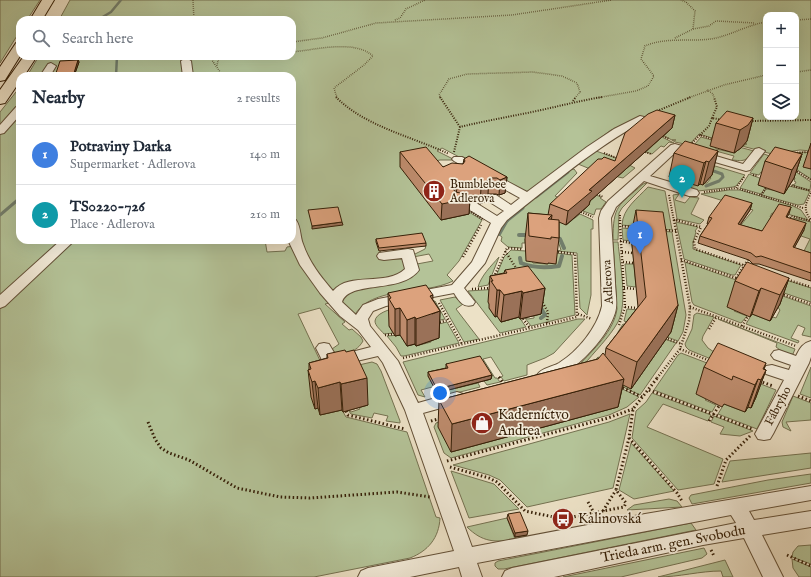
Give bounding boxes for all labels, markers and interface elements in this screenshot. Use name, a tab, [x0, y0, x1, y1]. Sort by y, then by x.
map controls	[763, 12, 799, 120]
button: +	[763, 12, 799, 48]
search box	[16, 16, 296, 60]
icon: search	[30, 27, 52, 49]
text: Search here	[62, 29, 133, 48]
button: −	[763, 48, 799, 84]
button: layers	[763, 84, 799, 120]
text: Nearby	[32, 88, 85, 109]
text: 2 results	[236, 90, 280, 107]
text: Potraviny Darka	[70, 137, 171, 156]
text: 1	[43, 146, 47, 163]
text: 140 m	[250, 146, 280, 163]
text: Supermarket · Adlerova	[70, 156, 196, 173]
pin: 2	[669, 165, 695, 198]
place label: Bumblebee Adlerova	[449, 177, 506, 206]
building icon: Bumblebee Adlerova	[421, 178, 447, 204]
text: TS0220-726	[70, 197, 145, 216]
text: 2	[42, 206, 48, 223]
text: 210 m	[250, 206, 280, 223]
text: Place · Adlerova	[70, 216, 155, 233]
pin: 1	[627, 221, 653, 254]
street label: Adlerova	[599, 259, 617, 306]
your location	[430, 383, 450, 403]
street label: Fábryho	[762, 383, 795, 428]
place label: Kaderníctvo Andrea	[497, 406, 569, 440]
shop icon: Kaderníctvo Andrea	[469, 410, 495, 436]
bus stop icon: Kalinovská	[550, 506, 576, 532]
place label: Kalinovská	[578, 510, 642, 528]
street label: Trieda arm. gen. Svobodu	[599, 521, 747, 567]

